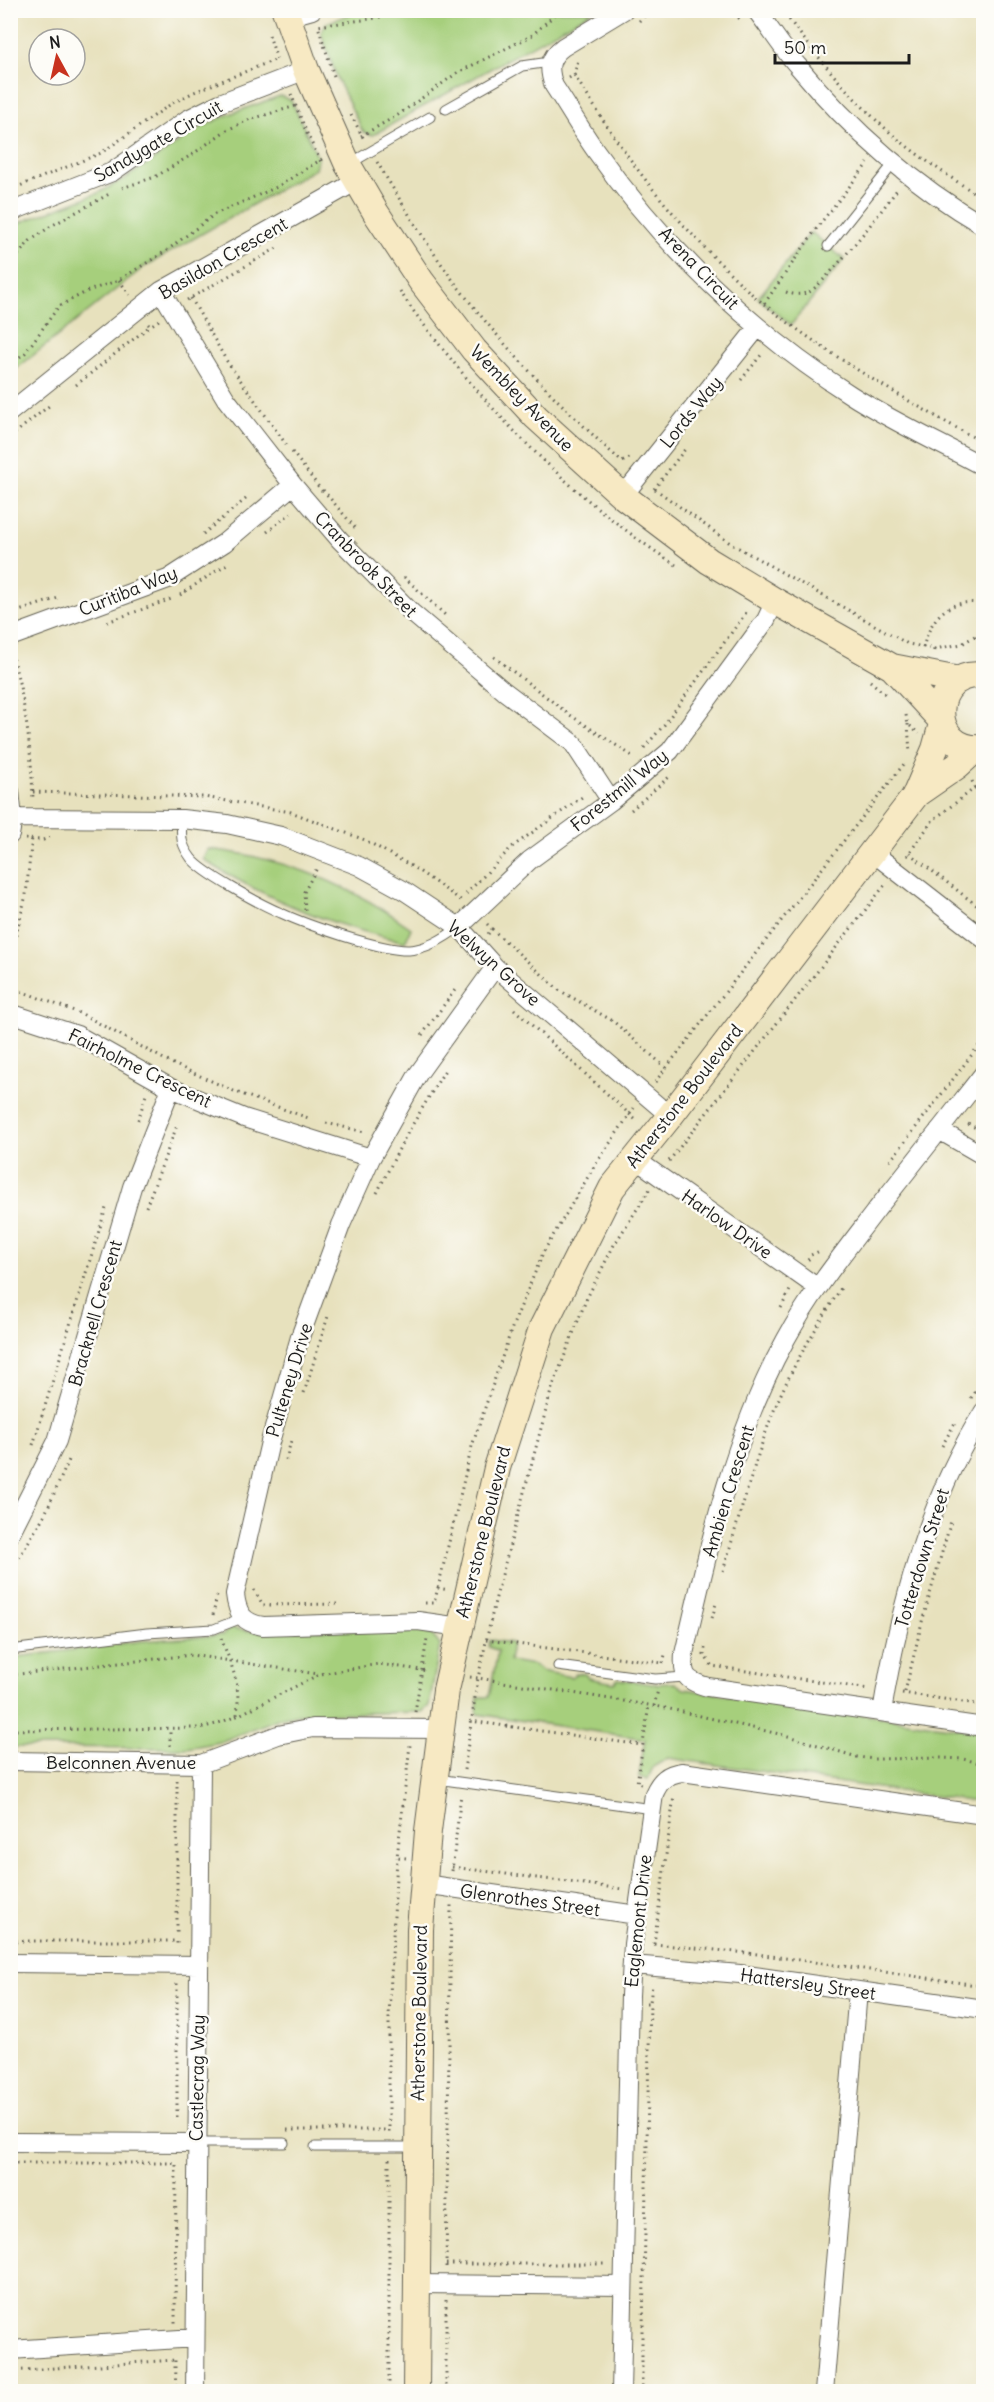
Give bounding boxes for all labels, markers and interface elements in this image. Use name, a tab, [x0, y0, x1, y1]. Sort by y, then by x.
north arrow	[27, 27, 87, 87]
scale bar	[775, 27, 908, 65]
text: N	[48, 31, 62, 53]
text: 50 m	[784, 36, 826, 59]
street label: Sandygate Circuit	[90, 95, 226, 187]
street label: Basildon Crescent	[154, 212, 292, 304]
street label: Arena Circuit	[654, 222, 744, 314]
street label: Wembley Avenue	[465, 340, 579, 456]
street label: Lords Way	[655, 371, 727, 453]
street label: Cranbrook Street	[310, 506, 422, 622]
street label: Curitiba Way	[75, 561, 181, 621]
street label: Forestmill Way	[566, 744, 672, 836]
street label: Welwyn Grove	[443, 915, 545, 1011]
street label: Atherstone Boulevard	[621, 1019, 748, 1173]
street label: Fairholme Crescent	[65, 1023, 215, 1113]
street label: Harlow Drive	[677, 1184, 777, 1264]
street label: Bracknell Crescent	[63, 1237, 127, 1389]
street label: Pulteney Drive	[261, 1320, 317, 1440]
street label: Ambien Crescent	[697, 1422, 759, 1560]
street label: Atherstone Boulevard	[450, 1443, 516, 1620]
street label: Totterdown Street	[890, 1485, 954, 1631]
street label: Belconnen Avenue	[46, 1751, 196, 1774]
street label: Eaglemont Drive	[620, 1853, 656, 1989]
street label: Glenrothes Street	[459, 1879, 601, 1921]
street label: Atherstone Boulevard	[406, 1924, 432, 2101]
street label: Hattersley Street	[739, 1963, 877, 2005]
street label: Castlecrag Way	[184, 2014, 210, 2142]

